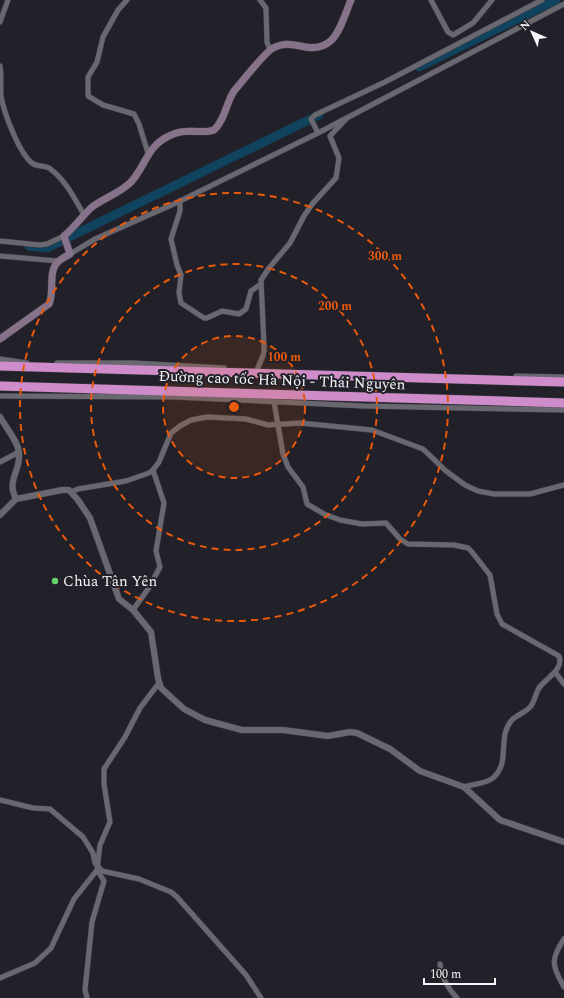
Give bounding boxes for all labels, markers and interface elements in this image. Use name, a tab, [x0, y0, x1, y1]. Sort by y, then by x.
north arrow	[512, 12, 552, 52]
text: N	[516, 16, 534, 34]
text: 300 m	[368, 247, 402, 266]
text: 200 m	[318, 297, 352, 316]
text: 100 m	[267, 348, 301, 367]
street label: Đường cao tốc Hà Nội - Thái Nguyên	[158, 365, 406, 396]
centre of rings	[227, 400, 241, 414]
place label: Chùa Tân Yên	[63, 570, 157, 593]
marker: Chùa Tân Yên	[50, 576, 60, 586]
scale bar	[424, 960, 495, 986]
text: 100 m	[430, 965, 461, 984]

